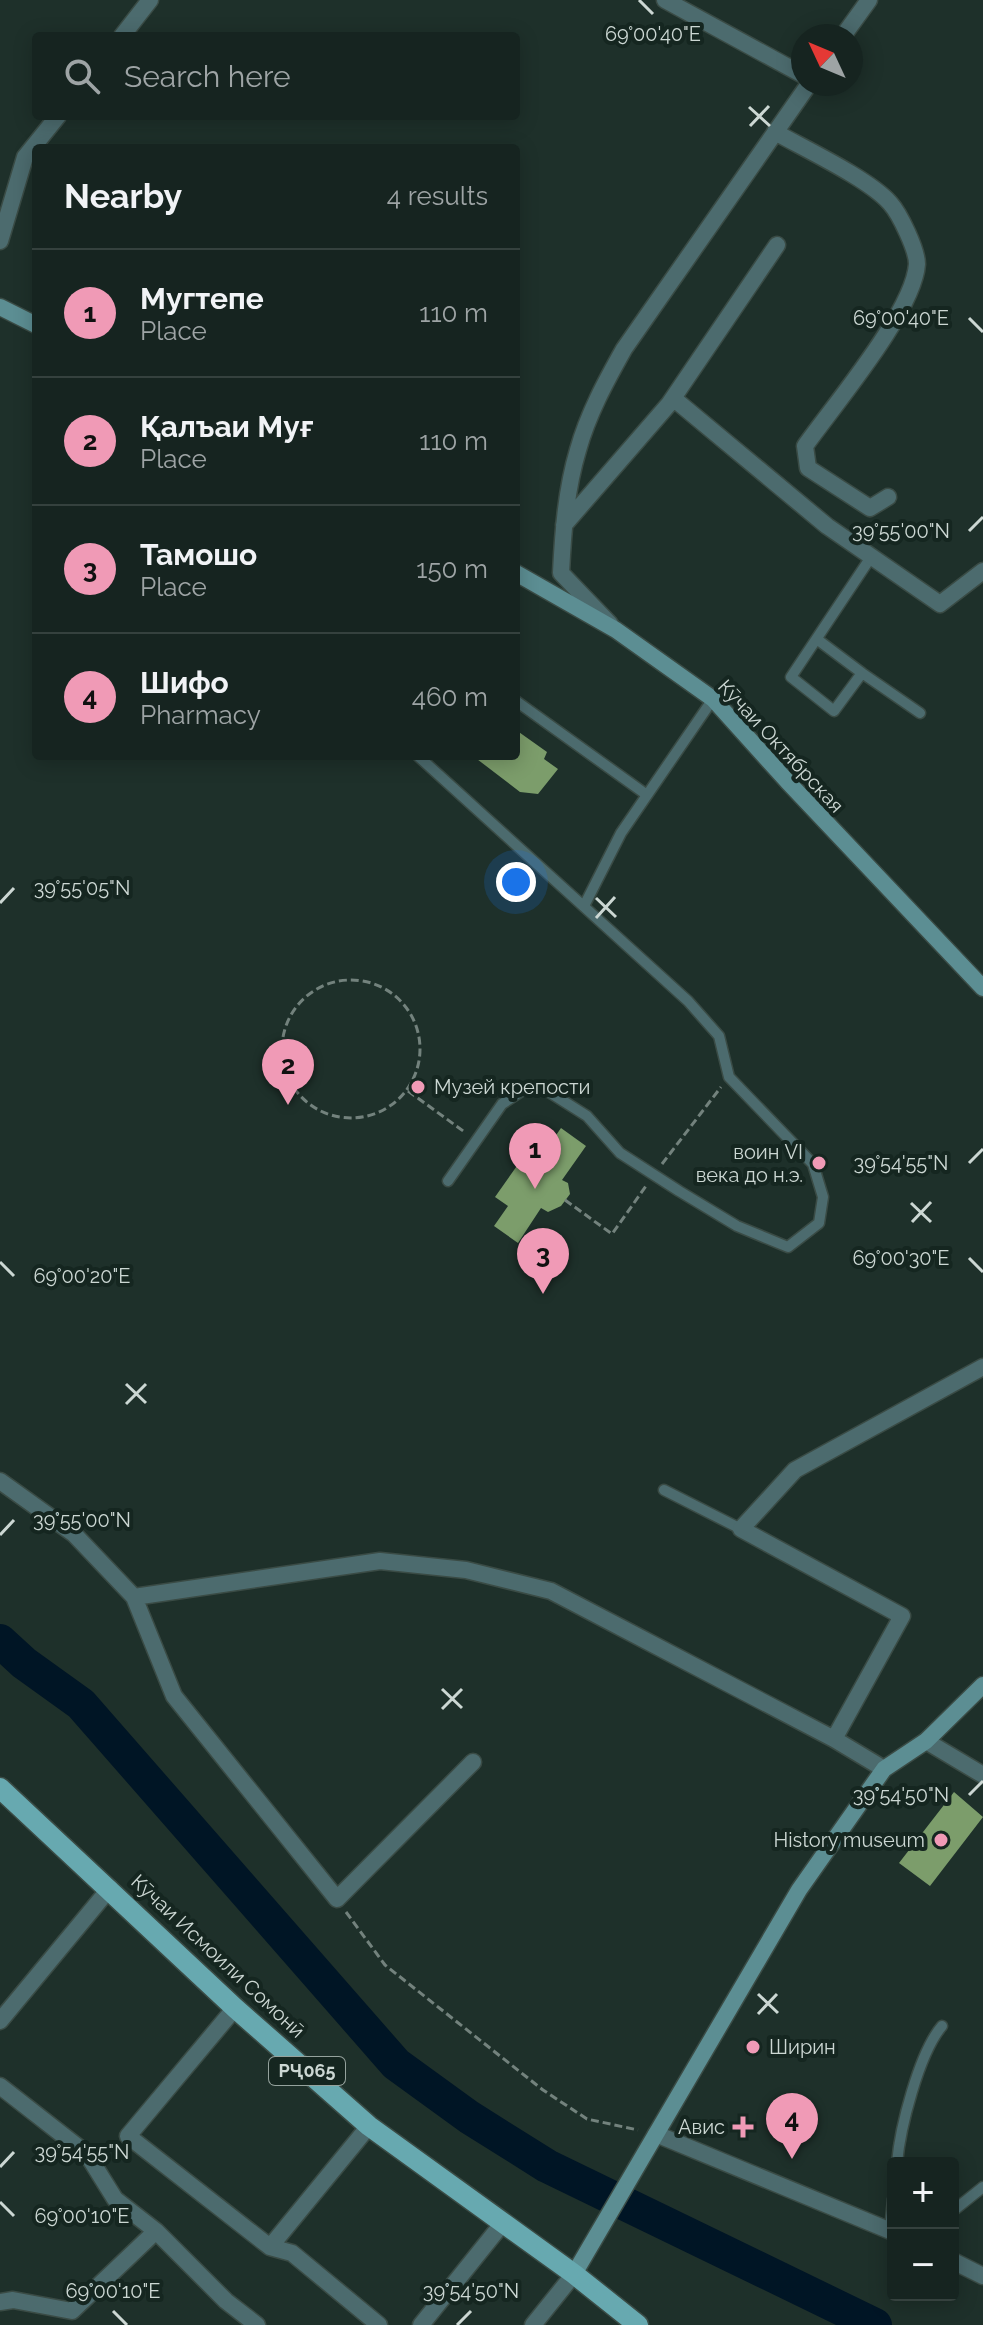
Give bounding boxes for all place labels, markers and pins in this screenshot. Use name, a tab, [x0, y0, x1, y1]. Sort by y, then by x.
pin: 2	[262, 1039, 314, 1105]
place label: Музей крепости	[434, 1075, 590, 1099]
marker: Музей крепости	[409, 1078, 427, 1096]
pin: 1	[509, 1123, 561, 1189]
place label: воин VI века до н.э.	[696, 1140, 803, 1187]
marker: воин VI века до н.э.	[810, 1154, 828, 1172]
pin: 3	[517, 1228, 569, 1294]
place label: History museum	[773, 1828, 925, 1852]
marker: History museum	[932, 1831, 950, 1849]
place label: Ширин	[769, 2035, 836, 2059]
marker: Ширин	[744, 2038, 762, 2056]
pin: 4	[766, 2093, 818, 2159]
place label: Авис	[678, 2115, 725, 2139]
marker: Авис	[732, 2116, 754, 2138]

